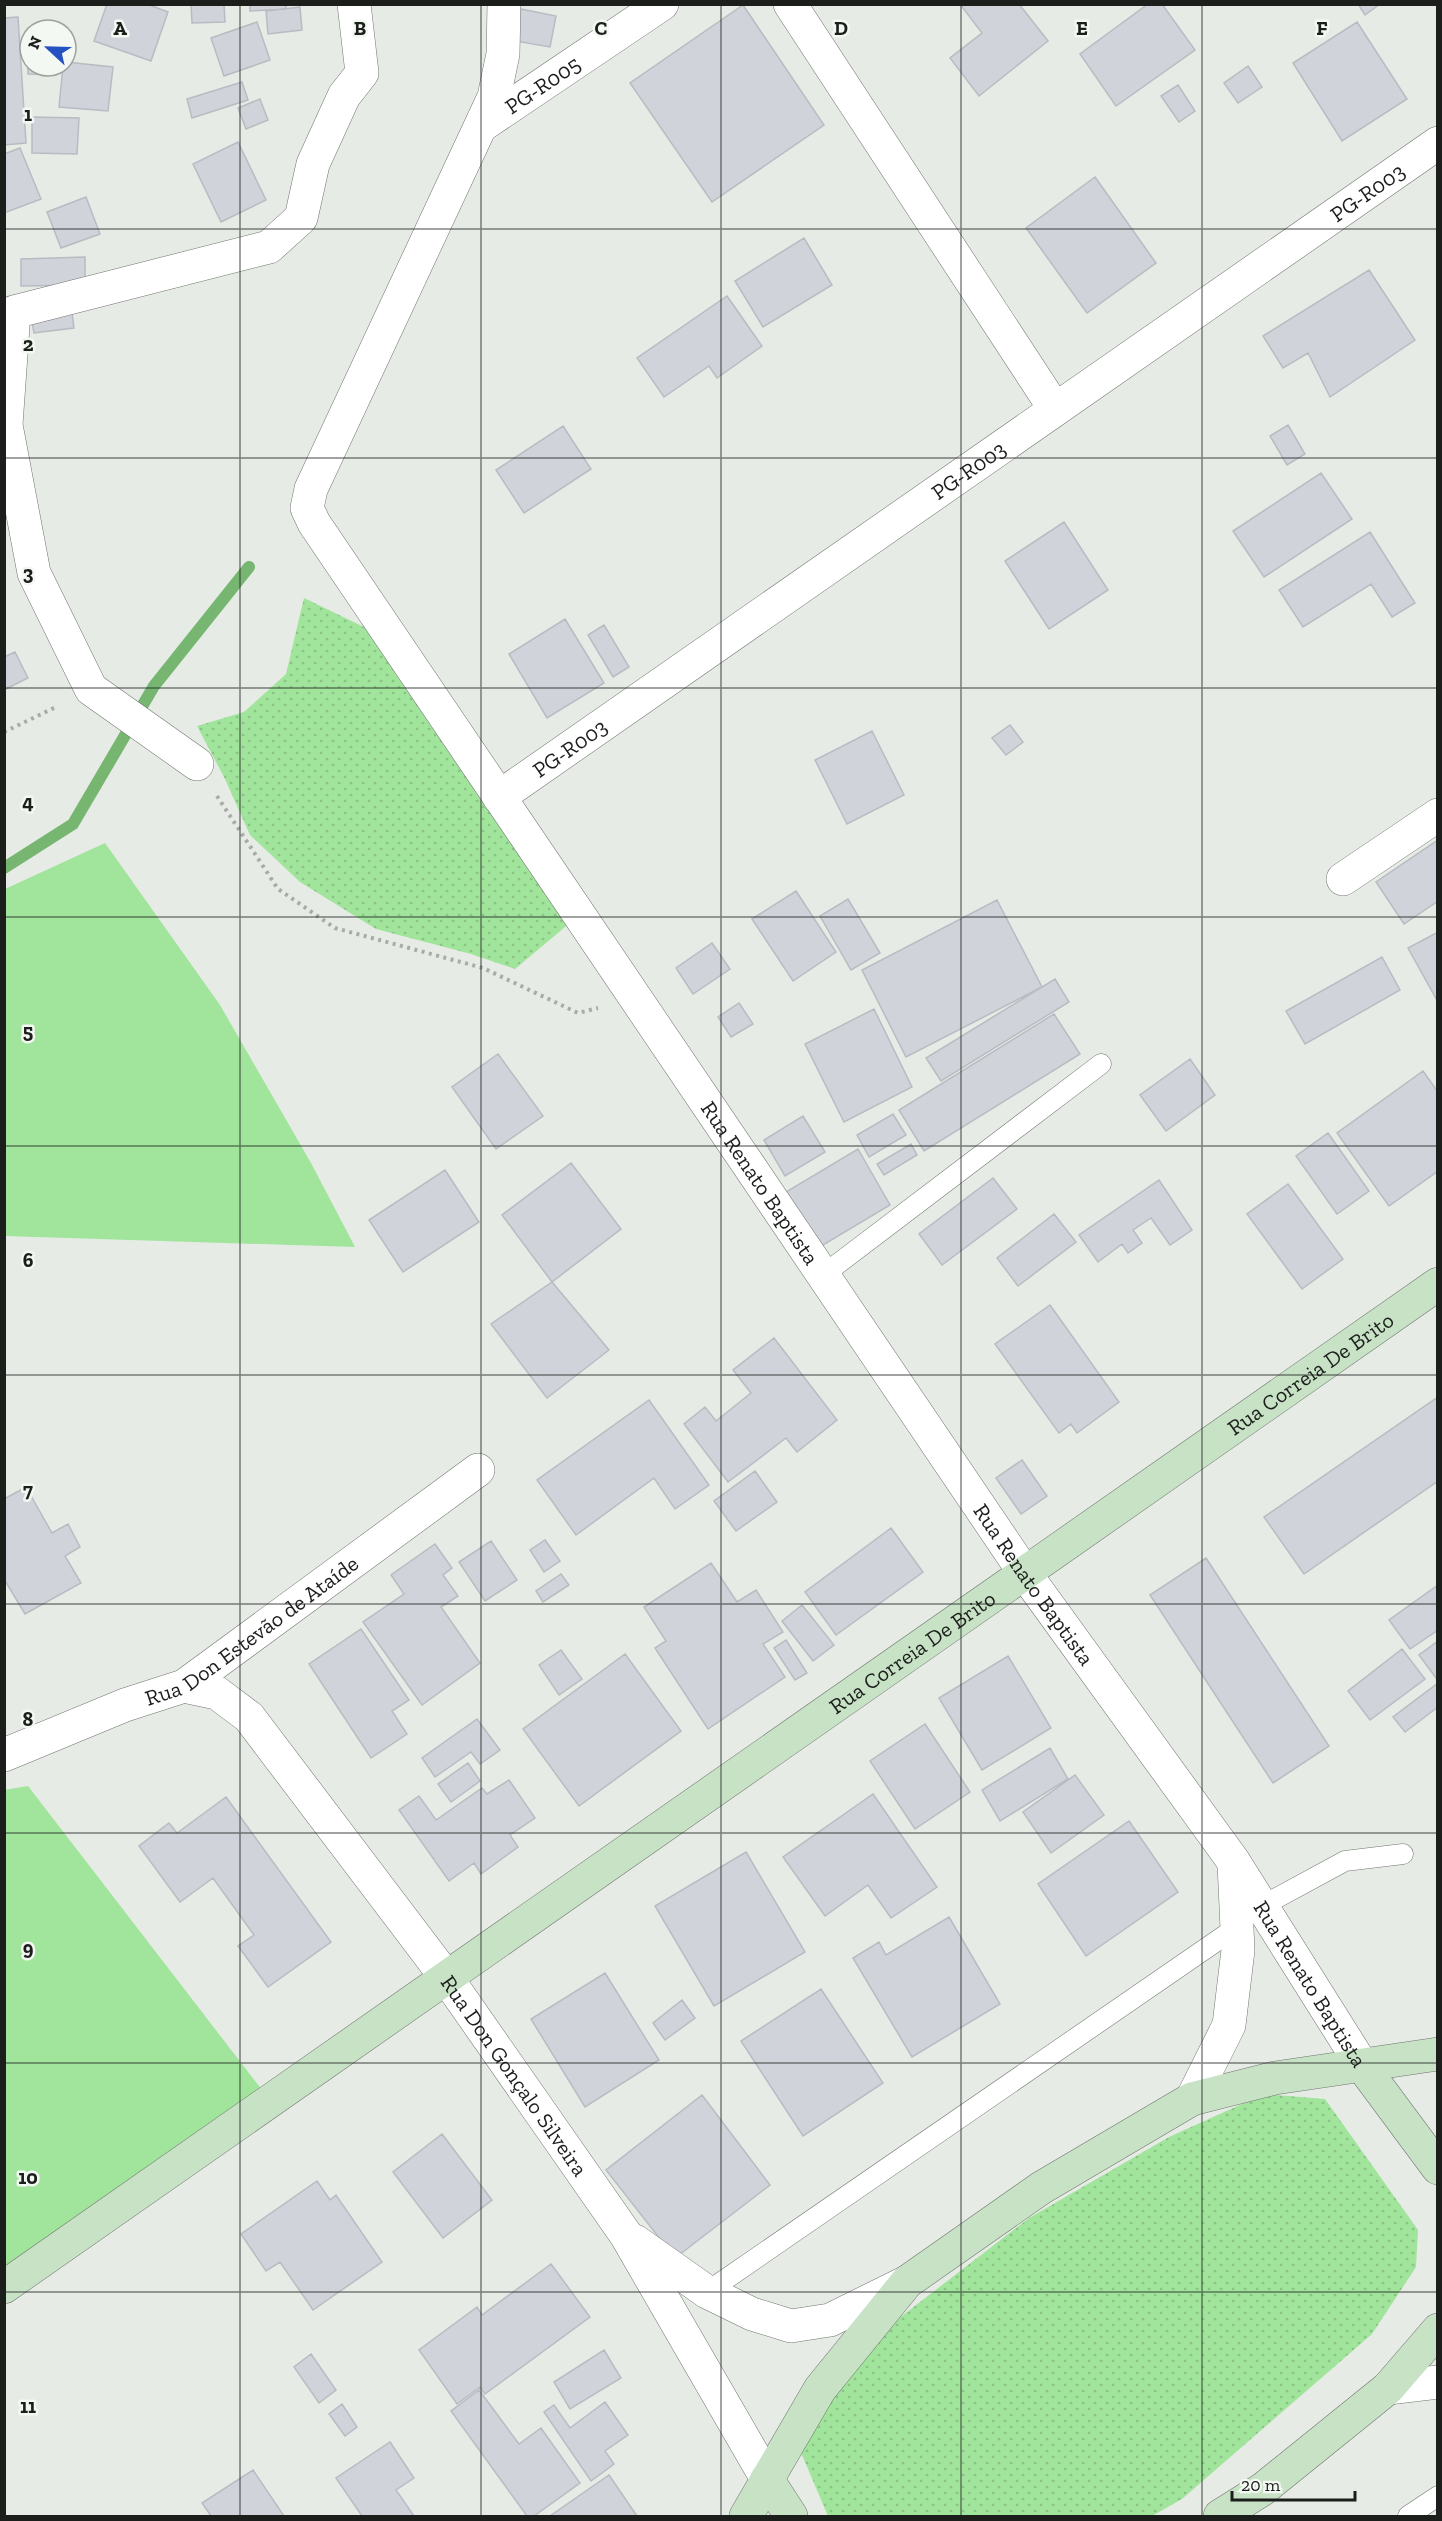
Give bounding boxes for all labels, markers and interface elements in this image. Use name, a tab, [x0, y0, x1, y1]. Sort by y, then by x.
text: A	[113, 16, 127, 40]
text: B	[354, 16, 366, 40]
text: C	[595, 16, 608, 40]
text: D	[834, 16, 848, 40]
text: E	[1076, 16, 1088, 40]
text: F	[1316, 16, 1328, 40]
north arrow	[18, 18, 78, 78]
text: N	[23, 33, 46, 52]
street label: PG-R005	[500, 50, 586, 120]
text: 1	[24, 102, 32, 126]
street label: PG-R003	[1325, 157, 1410, 228]
text: 2	[23, 332, 34, 356]
street label: PG-R003	[926, 435, 1011, 506]
text: 3	[23, 561, 34, 585]
street label: PG-R003	[527, 713, 612, 784]
text: 4	[22, 790, 34, 814]
text: 5	[23, 1019, 33, 1043]
street label: Rua Renato Baptista	[695, 1096, 825, 1270]
text: 6	[23, 1248, 34, 1272]
street label: Rua Correia De Brito	[1222, 1306, 1399, 1441]
text: 7	[23, 1478, 33, 1502]
street label: Rua Renato Baptista	[967, 1498, 1100, 1671]
street label: Rua Don Estevão de Ataíde	[142, 1550, 364, 1712]
street label: Rua Correia De Brito	[824, 1585, 1001, 1720]
text: 8	[23, 1707, 34, 1731]
street label: Rua Renato Baptista	[1248, 1896, 1373, 2073]
text: 9	[23, 1936, 34, 1960]
street label: Rua Don Gonçalo Silveira	[435, 1970, 594, 2182]
text: 10	[18, 2165, 38, 2189]
text: 11	[20, 2394, 36, 2418]
scale bar	[1232, 2464, 1355, 2502]
text: 20 m	[1241, 2474, 1281, 2496]

